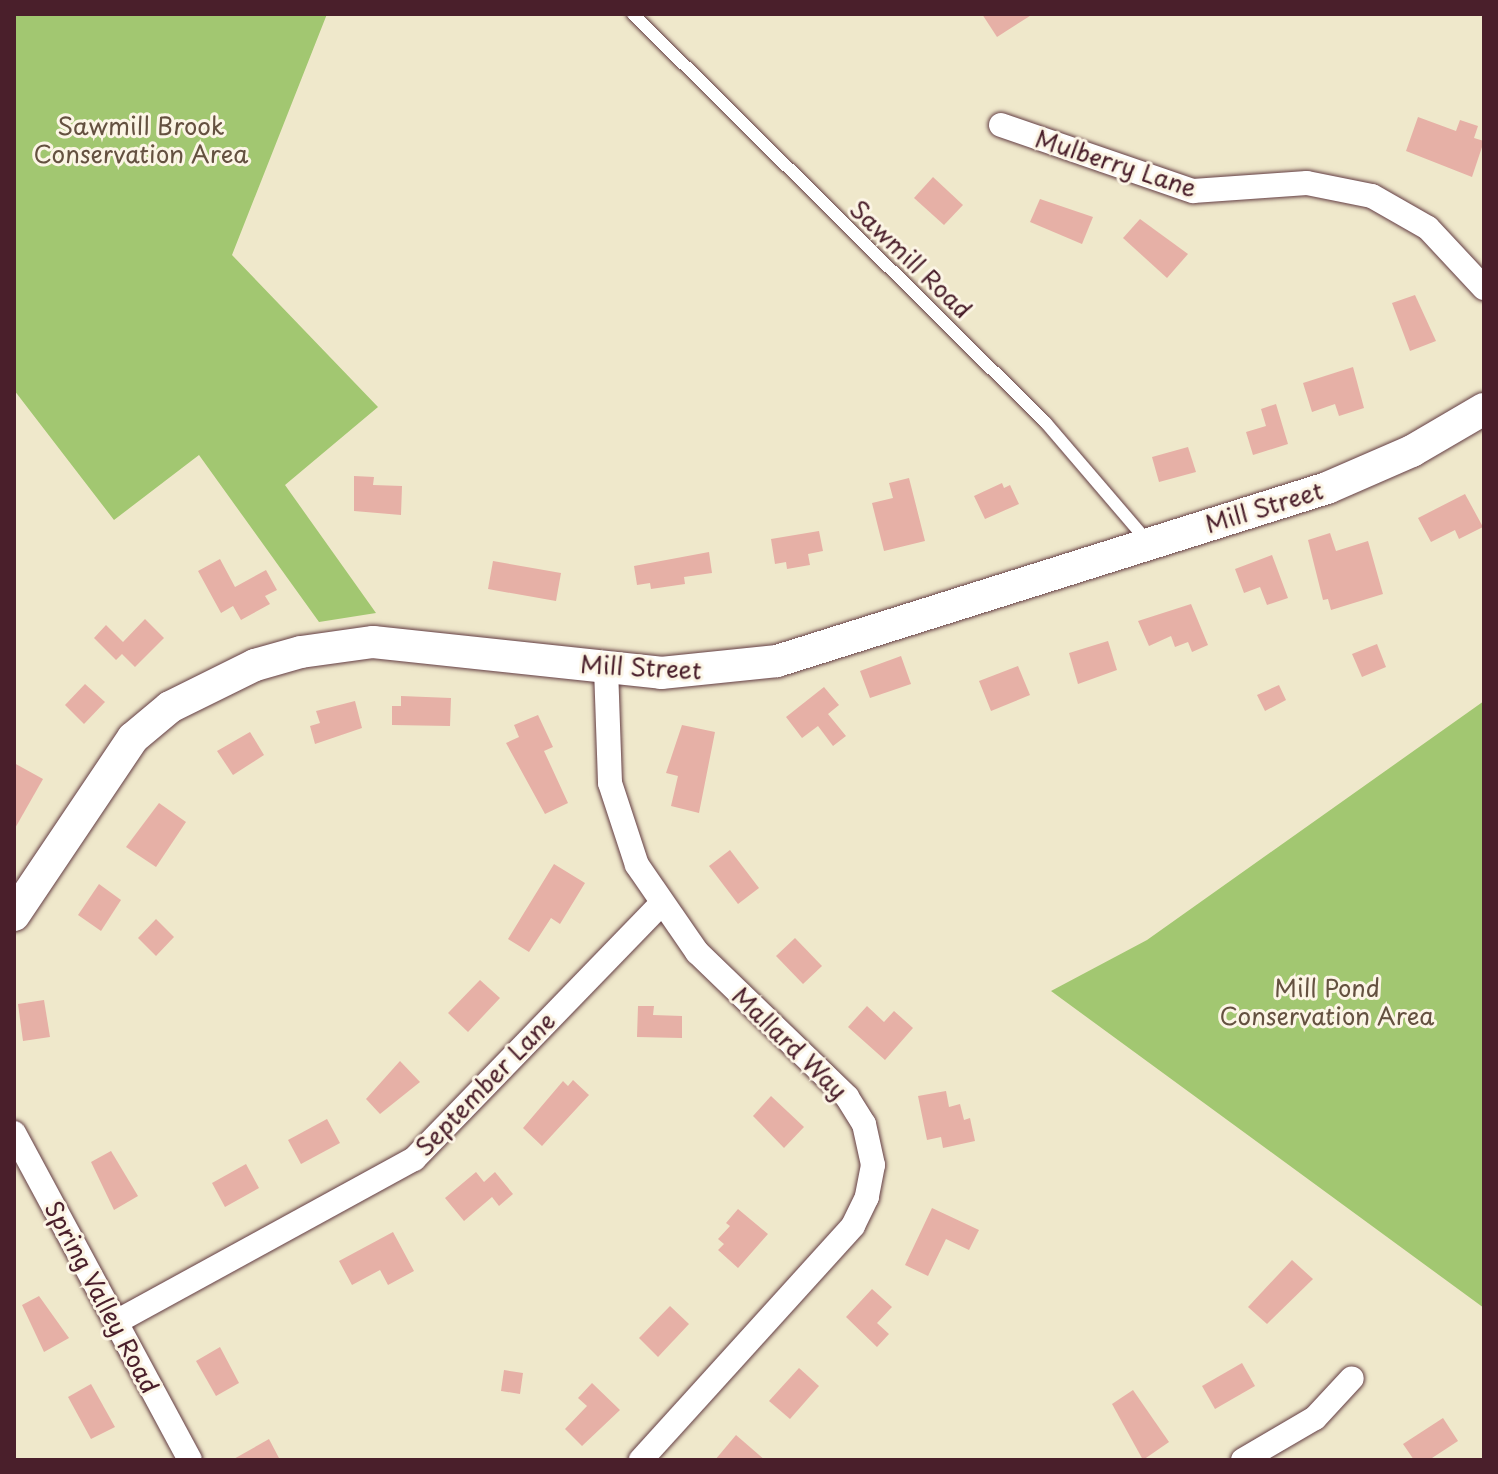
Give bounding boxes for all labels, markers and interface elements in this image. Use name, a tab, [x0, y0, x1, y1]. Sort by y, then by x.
park label: Sawmill Brook Conservation Area	[34, 112, 248, 168]
street label: Mulberry Lane	[1032, 123, 1200, 203]
street label: Sawmill Road	[844, 194, 978, 324]
street label: Mill Street	[1201, 475, 1327, 539]
street label: Mill Street	[579, 649, 703, 685]
park label: Mill Pond Conservation Area	[1220, 974, 1434, 1030]
street label: Mallard Way	[726, 981, 854, 1105]
street label: September Lane	[409, 1006, 561, 1162]
street label: Spring Valley Road	[38, 1195, 166, 1399]

